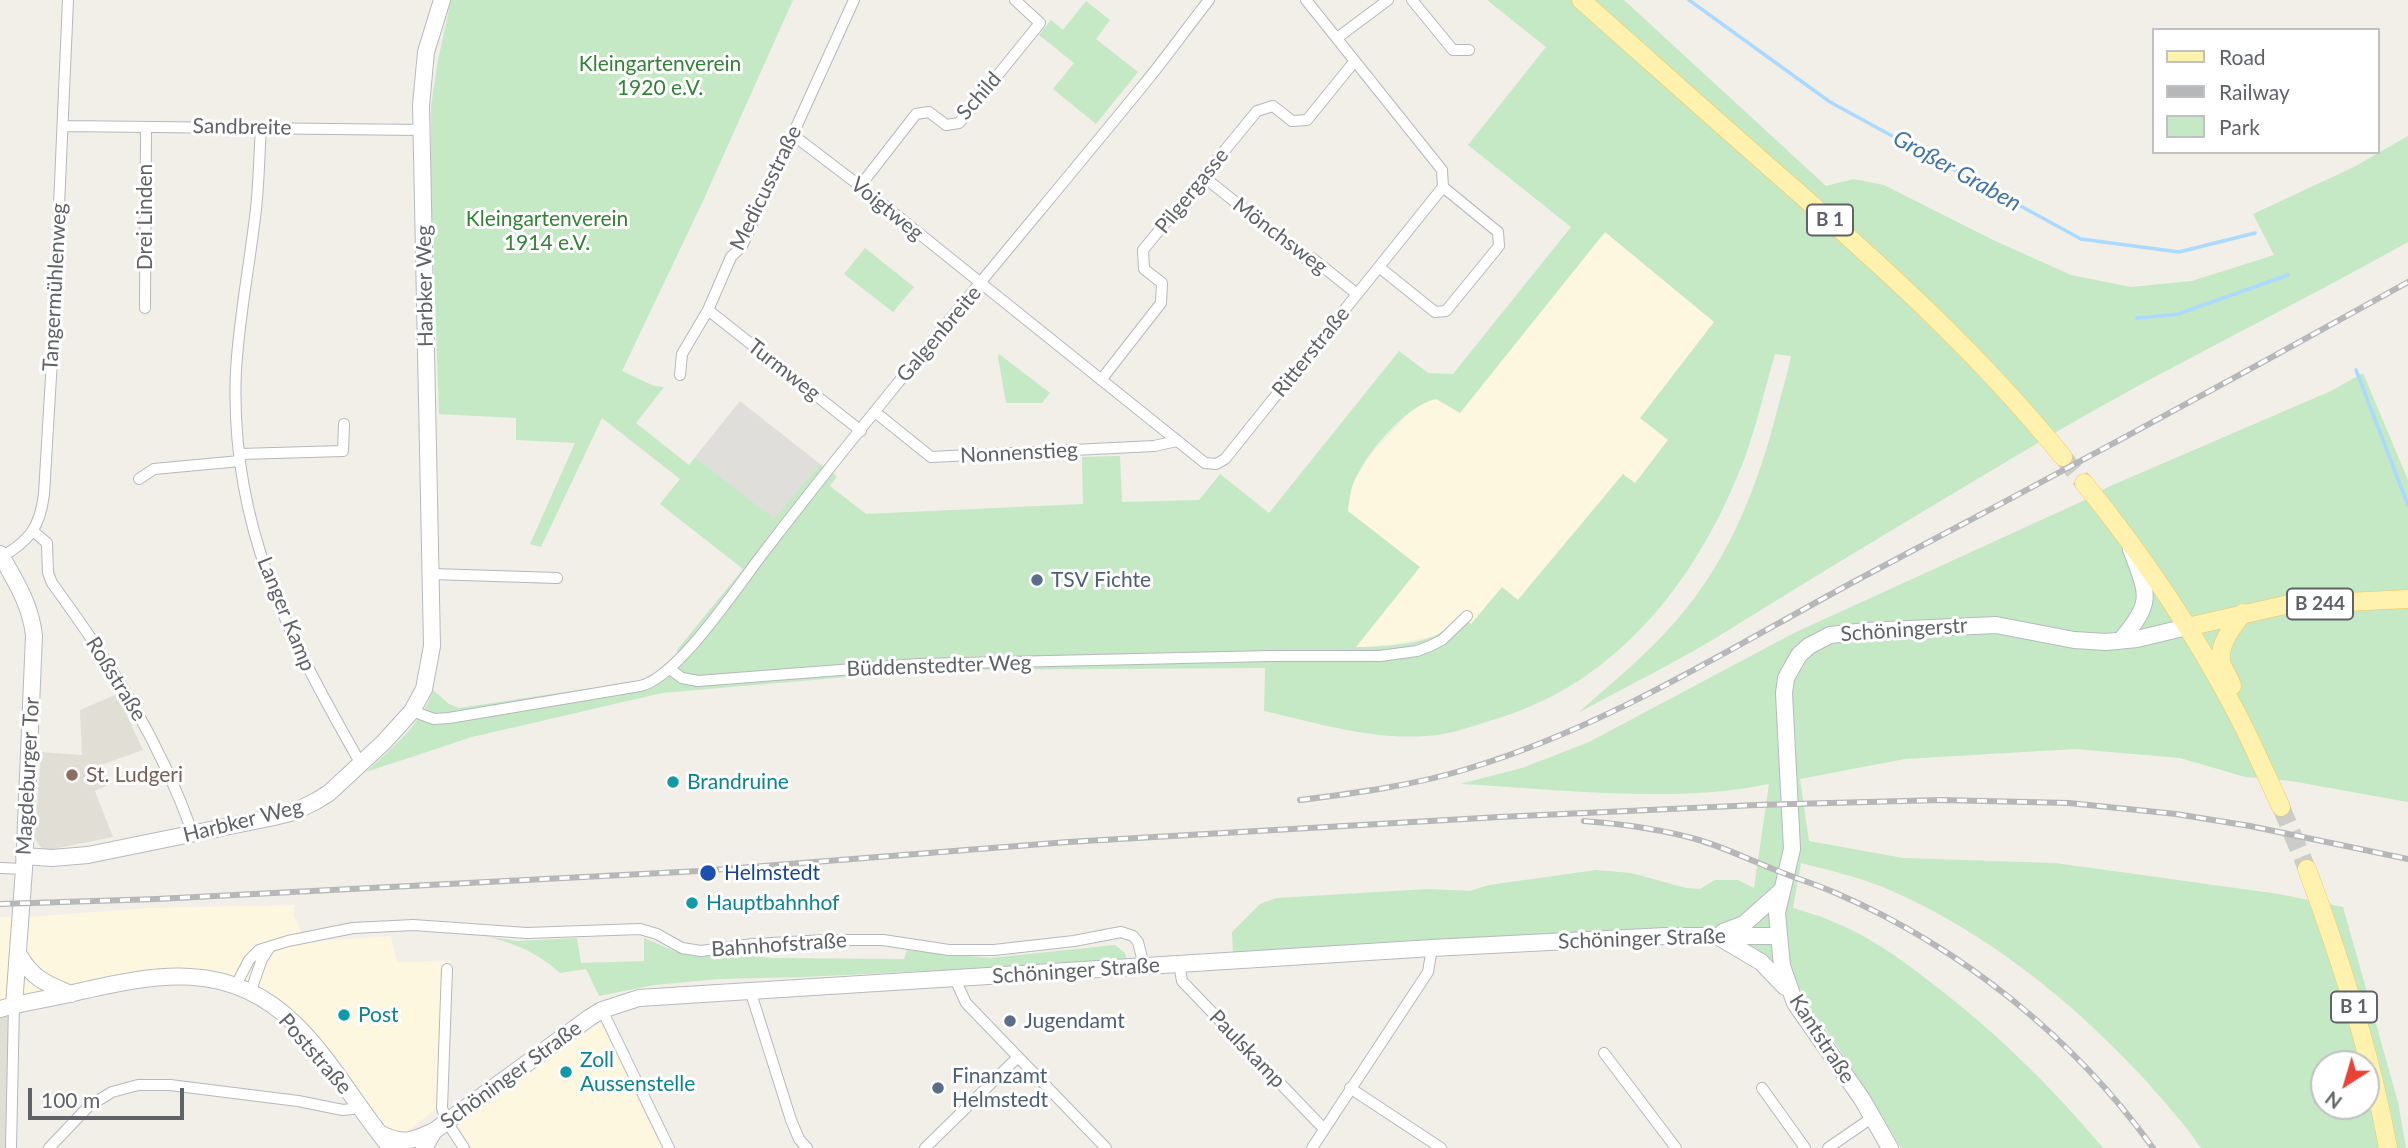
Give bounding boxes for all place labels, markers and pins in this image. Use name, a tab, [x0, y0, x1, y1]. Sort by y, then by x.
place label: TSV Fichte	[1051, 567, 1151, 593]
marker: TSV Fichte	[1029, 572, 1045, 588]
place label: St. Ludgeri	[86, 762, 183, 788]
marker: St. Ludgeri	[64, 767, 80, 783]
place label: Brandruine	[687, 769, 789, 795]
marker: Brandruine	[665, 774, 681, 790]
place label: Helmstedt	[724, 860, 820, 886]
marker: Helmstedt	[698, 863, 718, 883]
place label: Hauptbahnhof	[706, 890, 839, 916]
marker: Hauptbahnhof	[684, 895, 700, 911]
place label: Post	[358, 1002, 399, 1028]
marker: Post	[336, 1007, 352, 1023]
place label: Jugendamt	[1024, 1008, 1125, 1034]
marker: Jugendamt	[1002, 1013, 1018, 1029]
place label: Zoll Aussenstelle	[580, 1047, 695, 1097]
place label: Finanzamt Helmstedt	[952, 1063, 1048, 1113]
marker: Zoll Aussenstelle	[558, 1064, 574, 1080]
marker: Finanzamt Helmstedt	[930, 1080, 946, 1096]

